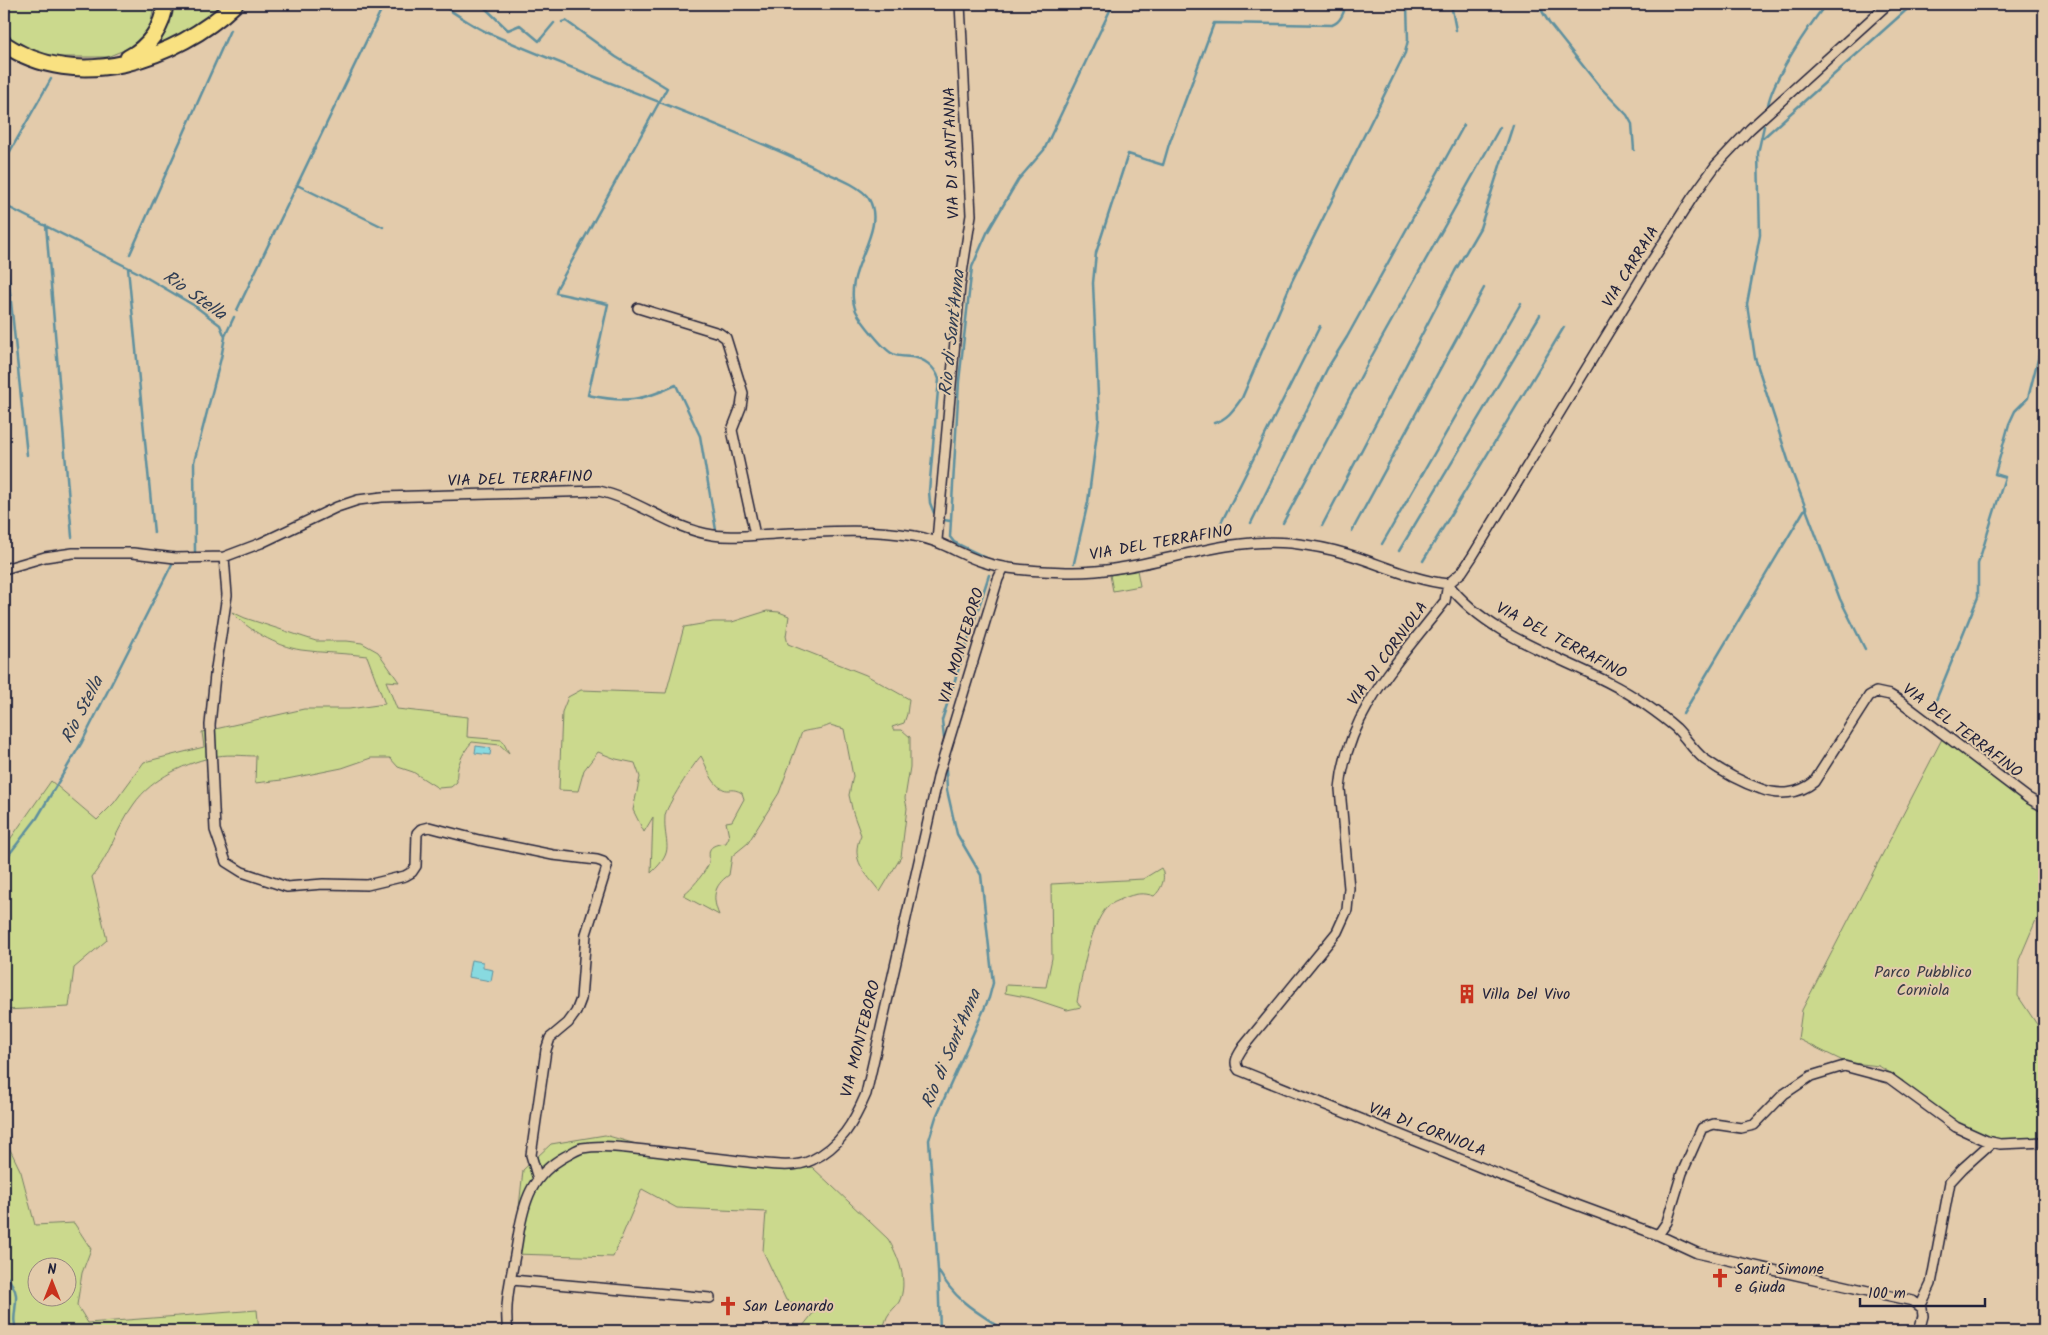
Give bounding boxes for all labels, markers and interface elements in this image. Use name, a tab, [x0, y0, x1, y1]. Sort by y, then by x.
street label: VIA DI SANT'ANNA	[937, 86, 967, 220]
street label: VIA CARRAIA	[1596, 221, 1666, 313]
water label: Rio Stella	[156, 263, 233, 329]
water label: Rio di Sant'Anna	[932, 267, 974, 397]
street label: VIA DEL TERRAFINO	[447, 464, 593, 494]
street label: VIA DEL TERRAFINO	[1088, 518, 1235, 568]
street label: VIA MONTEBORO	[933, 585, 992, 707]
street label: VIA DI CORNIOLA	[1341, 596, 1435, 712]
street label: VIA DEL TERRAFINO	[1491, 596, 1631, 686]
water label: Rio Stella	[54, 670, 113, 749]
street label: VIA DEL TERRAFINO	[1897, 677, 2027, 785]
park label: Parco Pubblico Corniola	[1874, 960, 1972, 1003]
street label: VIA MONTEBORO	[834, 978, 888, 1100]
place label: Villa Del Vivo	[1482, 982, 1570, 1007]
building icon: Villa Del Vivo	[1456, 983, 1478, 1005]
water label: Rio di Sant'Anna	[914, 984, 991, 1113]
street label: VIA DI CORNIOLA	[1365, 1096, 1490, 1164]
place label: Santi Simone e Giuda	[1735, 1257, 1824, 1300]
north arrow	[28, 1258, 78, 1308]
text: N	[48, 1259, 57, 1281]
church icon: Santi Simone e Giuda	[1709, 1267, 1731, 1289]
scale bar	[1860, 1275, 1986, 1307]
text: 100 m	[1868, 1282, 1906, 1306]
place label: San Leonardo	[743, 1294, 834, 1319]
church icon: San Leonardo	[717, 1295, 739, 1317]

